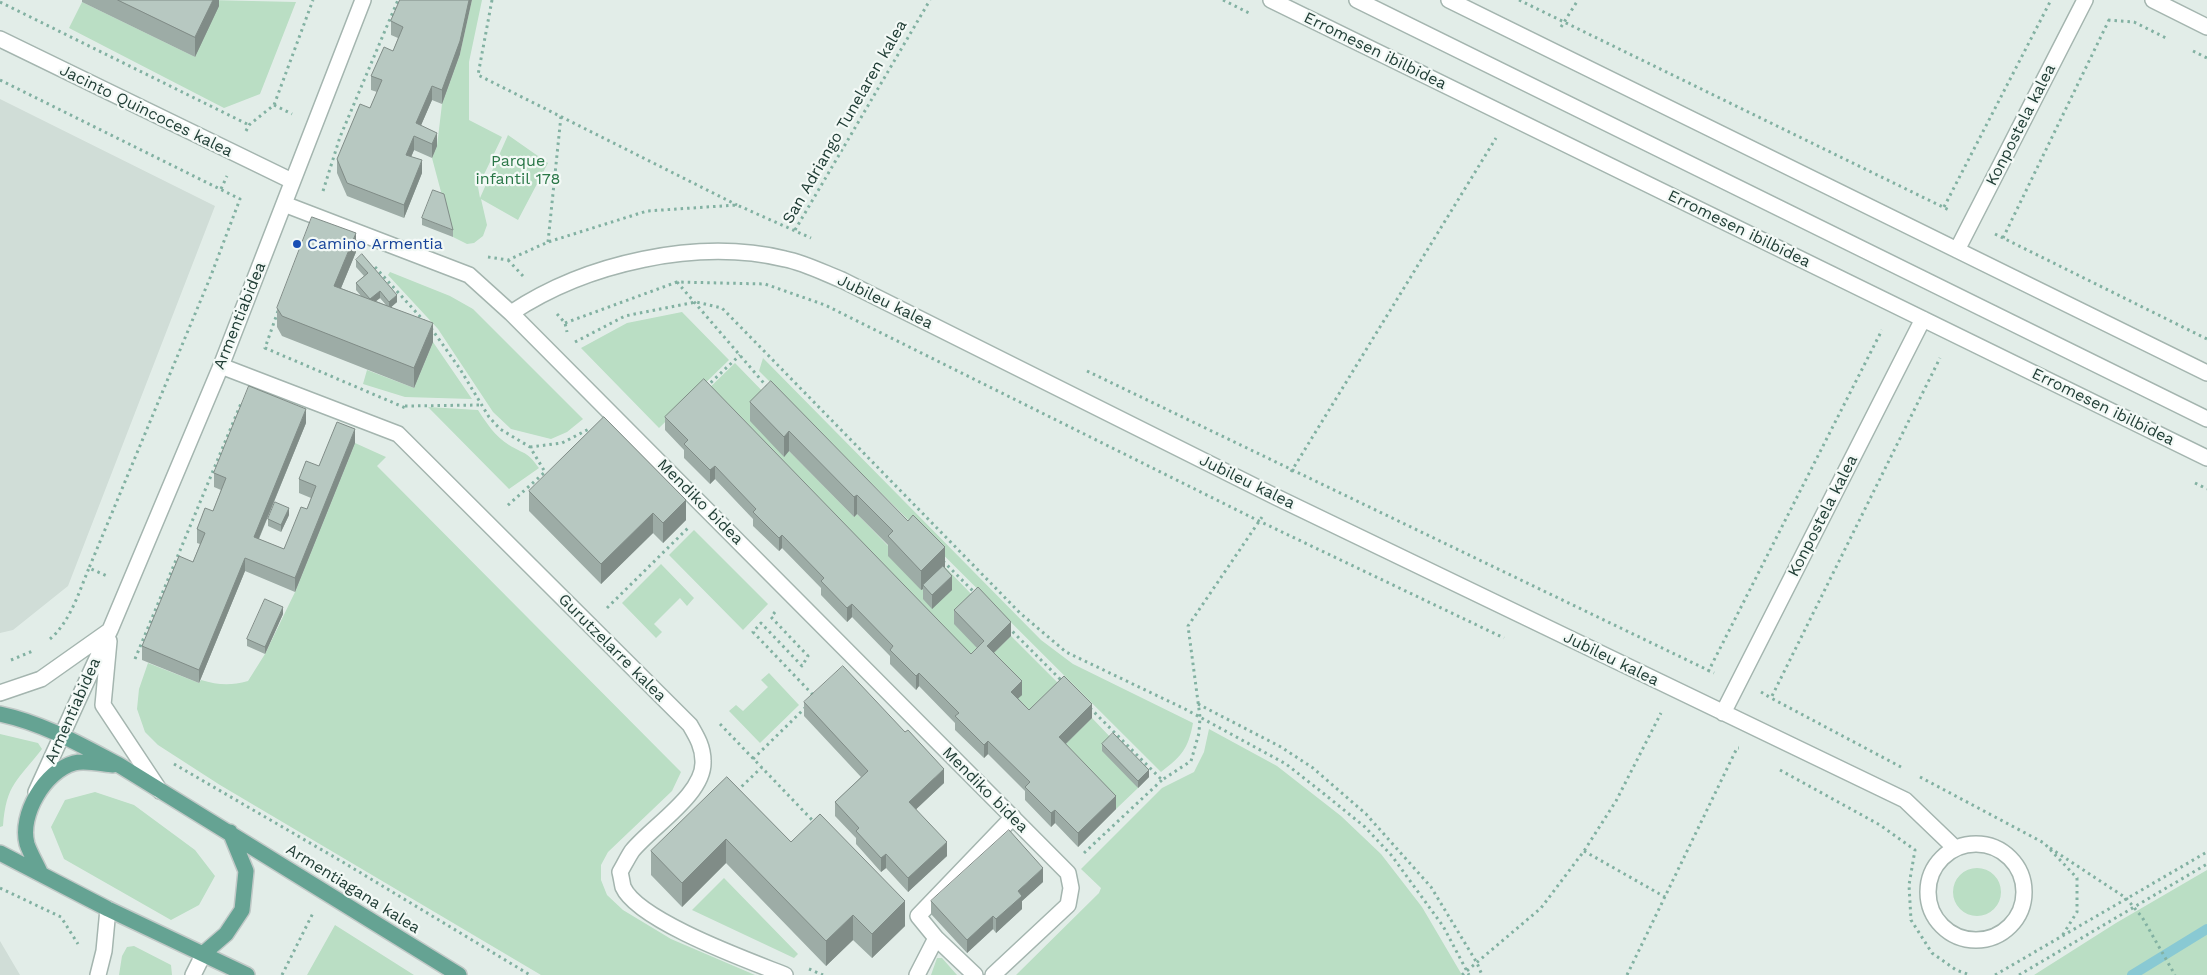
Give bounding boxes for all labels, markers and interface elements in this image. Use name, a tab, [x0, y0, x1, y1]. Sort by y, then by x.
street label: Erromesen ibilbidea	[1301, 8, 1449, 94]
street label: San Adriango Tunelaren kalea	[779, 17, 911, 227]
street label: Jacinto Quincoces kalea	[56, 61, 236, 161]
street label: Konpostela kalea	[1982, 61, 2060, 189]
park label: Parque infantil 178	[476, 151, 560, 189]
street label: Erromesen ibilbidea	[1665, 186, 1813, 272]
place label: Camino Armentia	[307, 234, 443, 254]
marker: Camino Armentia	[291, 238, 303, 250]
street label: Armentiabidea	[210, 260, 270, 372]
street label: Jubileu kalea	[834, 271, 936, 333]
street label: Erromesen ibilbidea	[2029, 364, 2177, 450]
street label: Jubileu kalea	[1196, 451, 1298, 513]
street label: Konpostela kalea	[1784, 452, 1862, 580]
street label: Mendiko bidea	[653, 455, 747, 549]
street label: Gurutzelarre kalea	[554, 590, 670, 706]
street label: Jubileu kalea	[1560, 628, 1662, 690]
street label: Armentiabidea	[41, 655, 105, 767]
street label: Mendiko bidea	[938, 743, 1032, 837]
street label: Armentiagana kalea	[282, 840, 424, 938]

